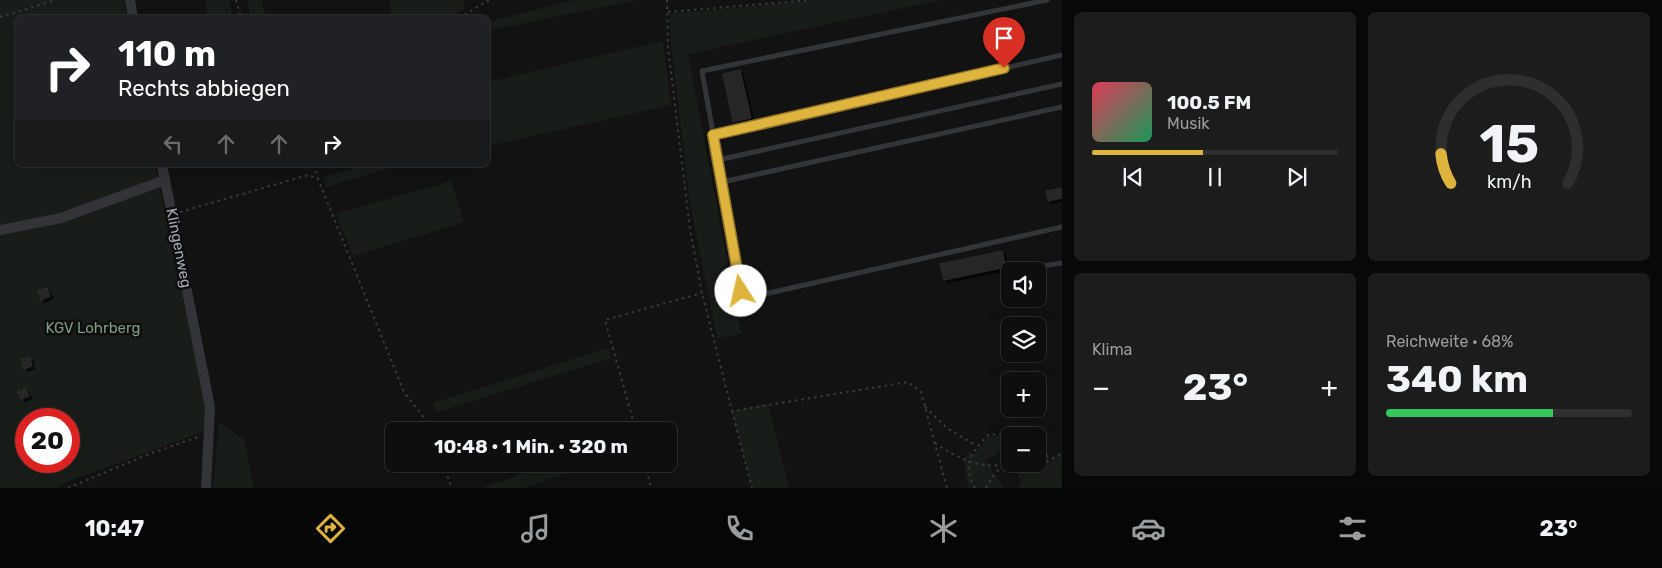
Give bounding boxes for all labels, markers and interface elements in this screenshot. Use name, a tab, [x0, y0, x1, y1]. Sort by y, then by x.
pin	[983, 17, 1025, 68]
icon: arrive	[990, 24, 1018, 52]
text: 110 m	[118, 33, 216, 75]
icon: right	[35, 35, 100, 100]
text: Rechts abbiegen	[118, 75, 290, 102]
text: 100.5 FM	[1167, 91, 1251, 114]
text: 15	[1479, 113, 1539, 175]
text: Musik	[1167, 114, 1210, 133]
icon: left	[159, 130, 187, 158]
icon: ahead	[212, 130, 240, 158]
icon: ahead	[265, 130, 293, 158]
icon: right	[318, 130, 346, 158]
icon: previous	[1119, 163, 1147, 191]
icon: pause	[1201, 163, 1229, 191]
icon: next	[1283, 163, 1311, 191]
text: km/h	[1487, 171, 1531, 192]
street label: Klingenweg	[162, 207, 196, 289]
map controls	[1001, 262, 1046, 472]
button: sound	[1001, 262, 1046, 307]
position arrow	[714, 264, 766, 316]
button: layers	[1001, 317, 1046, 362]
park label: KGV Lohrberg	[46, 319, 140, 337]
text: Reichweite · 68%	[1386, 332, 1513, 351]
text: Klima	[1092, 340, 1132, 359]
text: 340 km	[1386, 356, 1528, 402]
text: 23°	[1183, 364, 1248, 410]
text: −	[1092, 371, 1110, 404]
text: +	[1321, 371, 1338, 404]
button: +	[1001, 372, 1046, 417]
speed limit sign: 20	[15, 408, 80, 473]
button: −	[1001, 427, 1046, 472]
text: 10:48 · 1 Min. · 320 m	[434, 435, 628, 458]
icon: directions	[313, 511, 348, 546]
icon: music	[518, 511, 553, 546]
icon: phone	[722, 511, 757, 546]
icon: climate	[926, 511, 961, 546]
icon: car	[1131, 511, 1166, 546]
icon: filters	[1335, 511, 1370, 546]
text: 10:47	[85, 515, 144, 542]
text: 23°	[1539, 515, 1577, 542]

